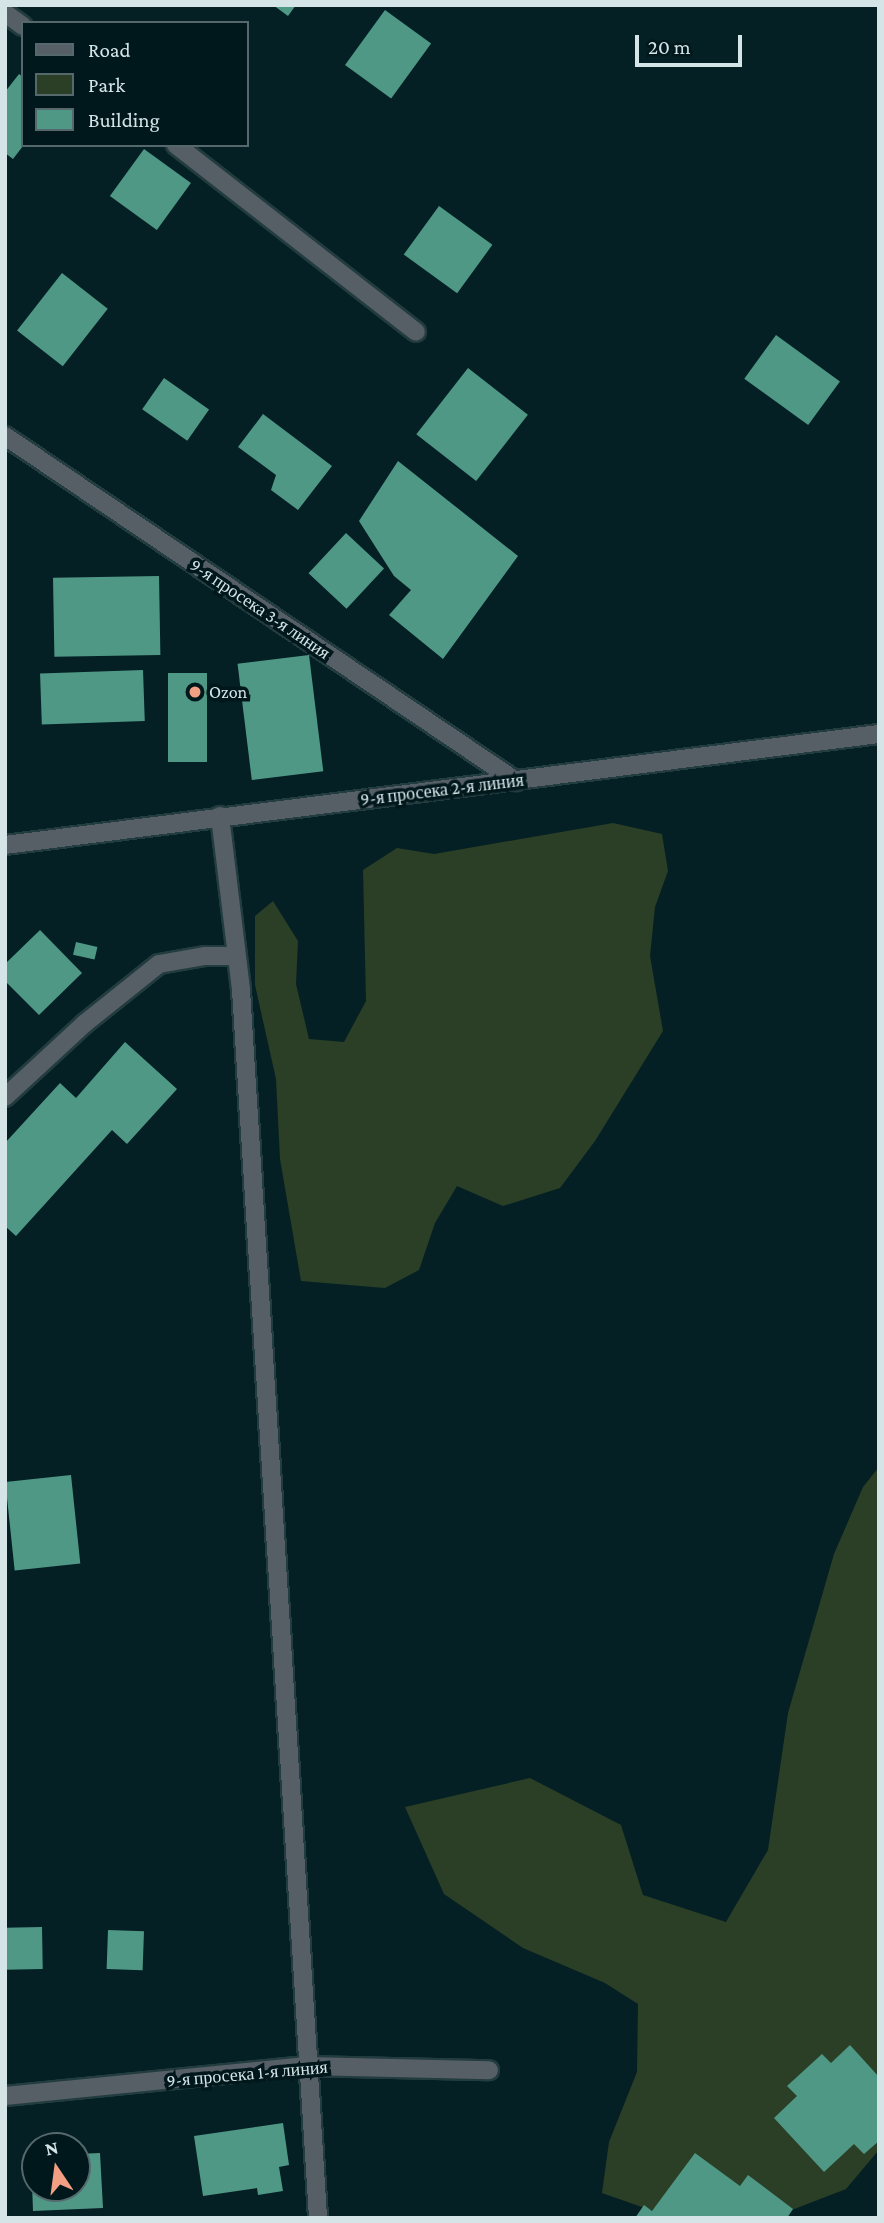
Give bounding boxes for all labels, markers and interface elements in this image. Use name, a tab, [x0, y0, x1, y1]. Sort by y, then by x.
legend	[21, 21, 248, 147]
scale bar	[639, 21, 746, 65]
text: 20 m	[648, 35, 691, 59]
text: Road	[88, 38, 131, 62]
text: Park	[88, 73, 125, 97]
text: Building	[88, 108, 160, 132]
street label: 9-я просека 3-я линия	[186, 554, 334, 664]
place label: Ozon	[209, 681, 247, 703]
marker: Ozon	[187, 684, 203, 700]
street label: 9-я просека 2-я линия	[359, 769, 525, 811]
street label: 9-я просека 1-я линия	[165, 2056, 329, 2092]
north arrow	[21, 2132, 91, 2202]
text: N	[43, 2136, 60, 2160]

